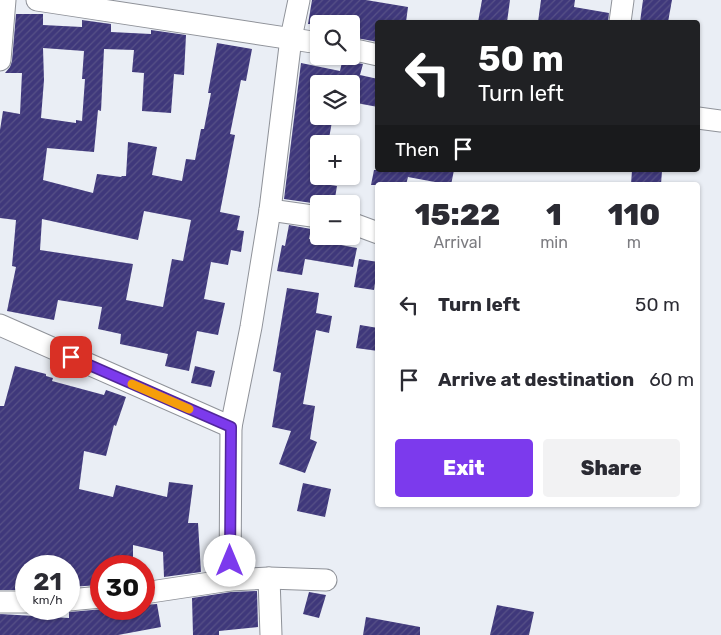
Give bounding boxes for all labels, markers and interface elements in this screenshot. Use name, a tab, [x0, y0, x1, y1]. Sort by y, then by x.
map controls	[310, 15, 360, 245]
button: search	[310, 15, 360, 65]
text: 50 m	[478, 38, 564, 80]
icon: left	[395, 40, 460, 105]
button: layers	[310, 75, 360, 125]
text: Turn left	[478, 80, 564, 107]
button: +	[310, 135, 360, 185]
icon: arrive	[449, 135, 477, 163]
text: Then	[395, 138, 439, 161]
button: −	[310, 195, 360, 245]
text: 15:22	[415, 197, 500, 233]
text: 1	[546, 197, 562, 233]
text: 110	[608, 197, 660, 233]
text: Arrival	[434, 233, 482, 252]
text: min	[540, 233, 568, 252]
text: m	[627, 233, 641, 252]
icon: left	[395, 291, 423, 319]
text: Turn left	[438, 293, 520, 316]
text: 50 m	[635, 293, 680, 316]
pin	[50, 336, 92, 378]
icon: arrive	[57, 343, 85, 371]
icon: arrive	[395, 366, 423, 394]
text: Arrive at destination	[438, 368, 634, 391]
text: 60 m	[649, 368, 694, 391]
button: Exit	[395, 439, 533, 497]
button: Share	[543, 439, 680, 497]
position arrow	[203, 534, 255, 586]
speed limit sign: 30	[90, 555, 155, 620]
text: 21	[33, 567, 62, 596]
text: km/h	[33, 593, 62, 607]

